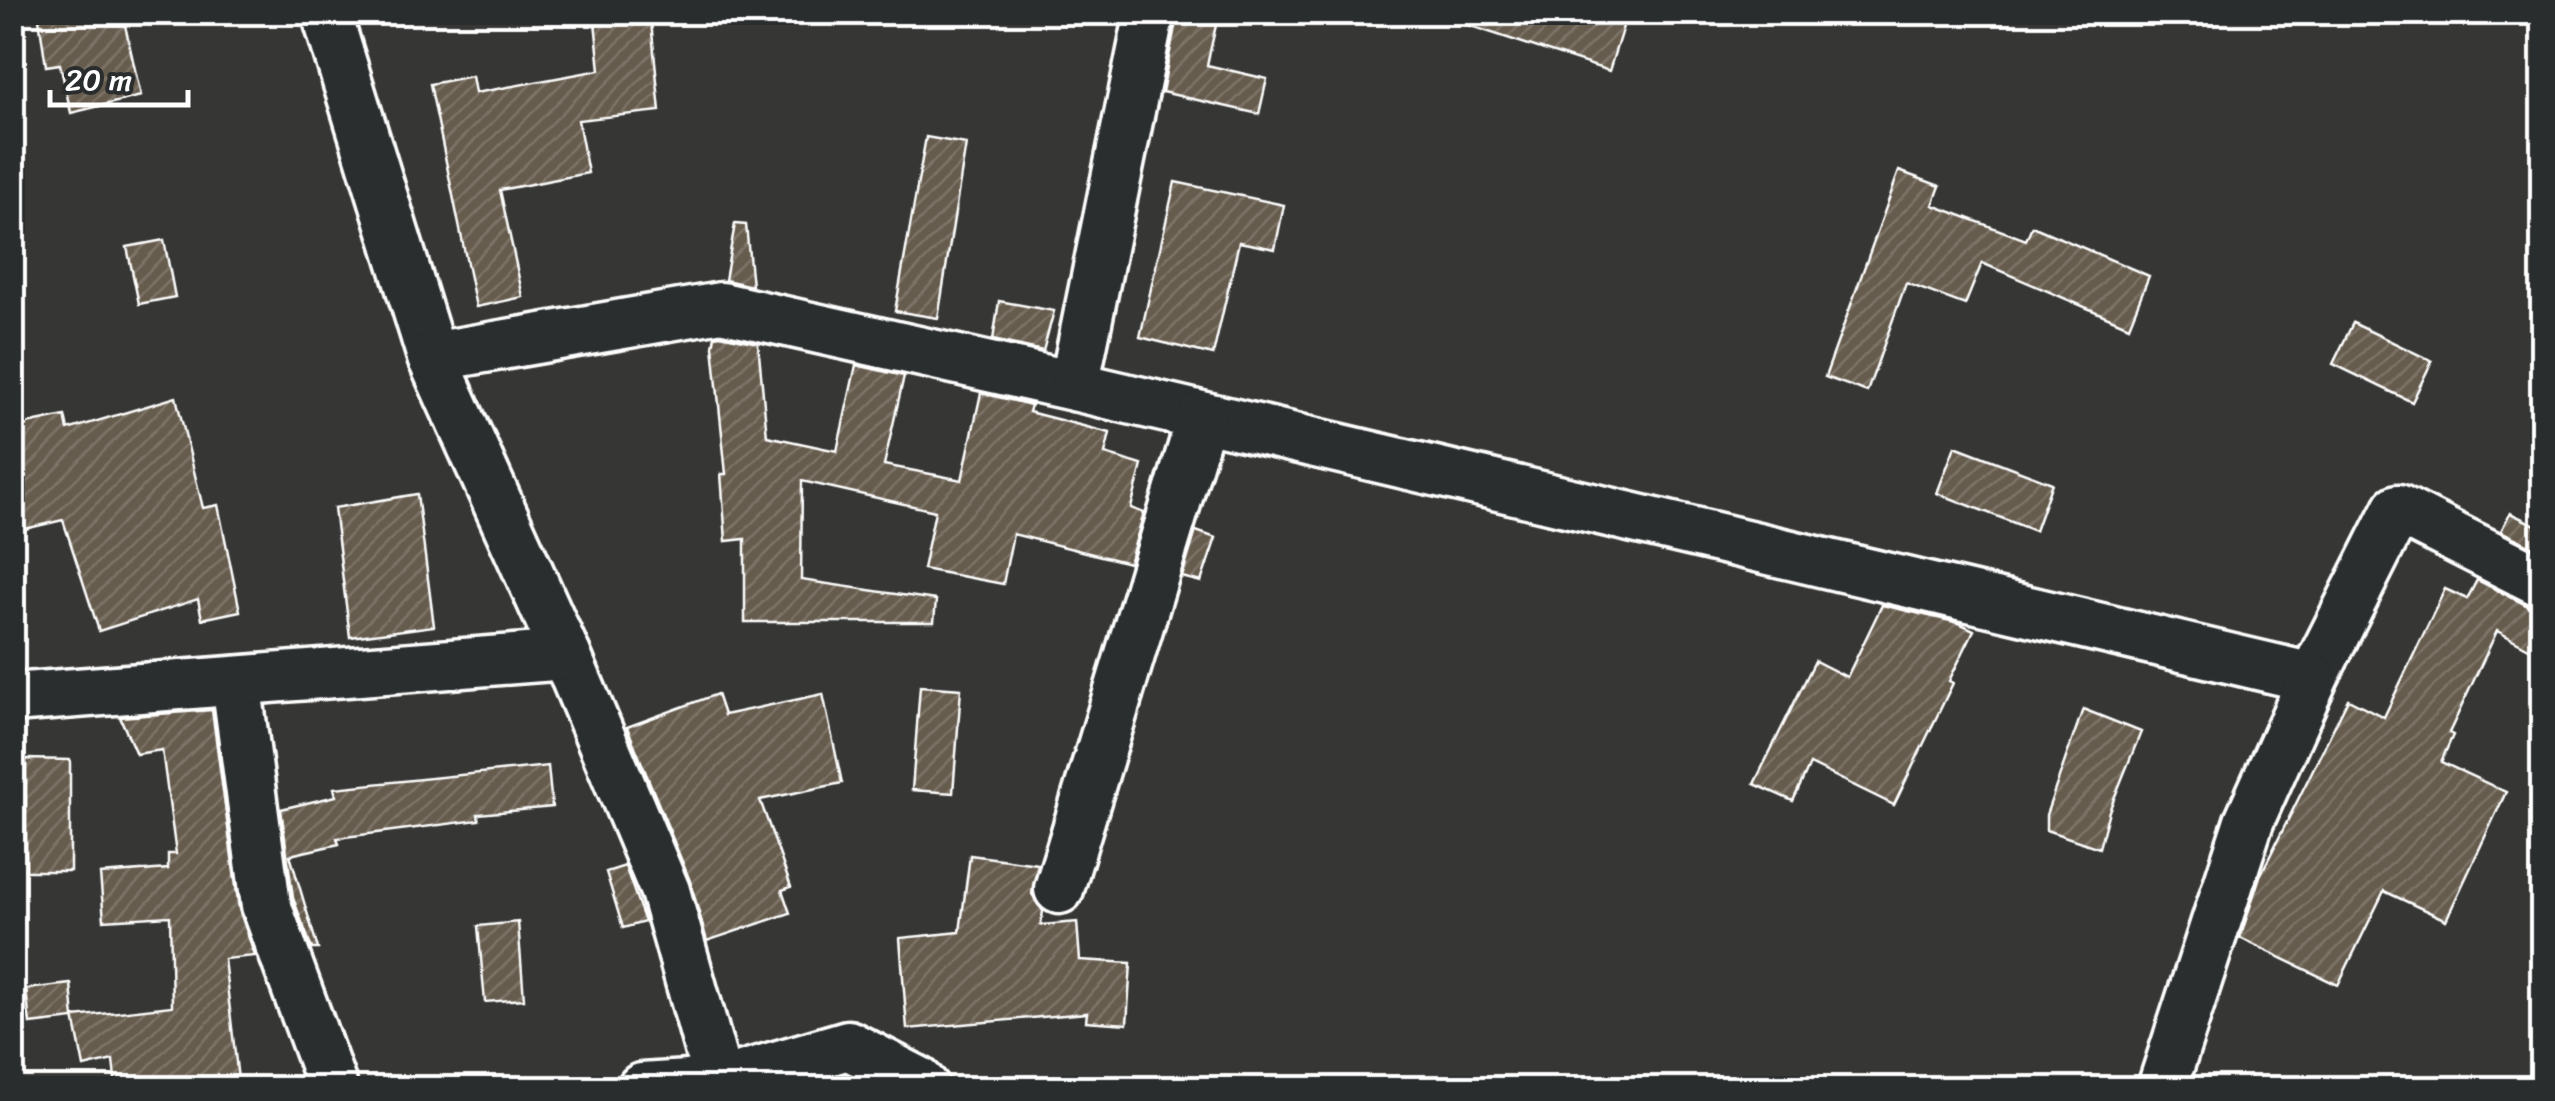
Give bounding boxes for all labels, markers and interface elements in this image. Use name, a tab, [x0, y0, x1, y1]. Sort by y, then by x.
scale bar	[50, 45, 188, 107]
text: 20 m	[65, 53, 132, 107]

